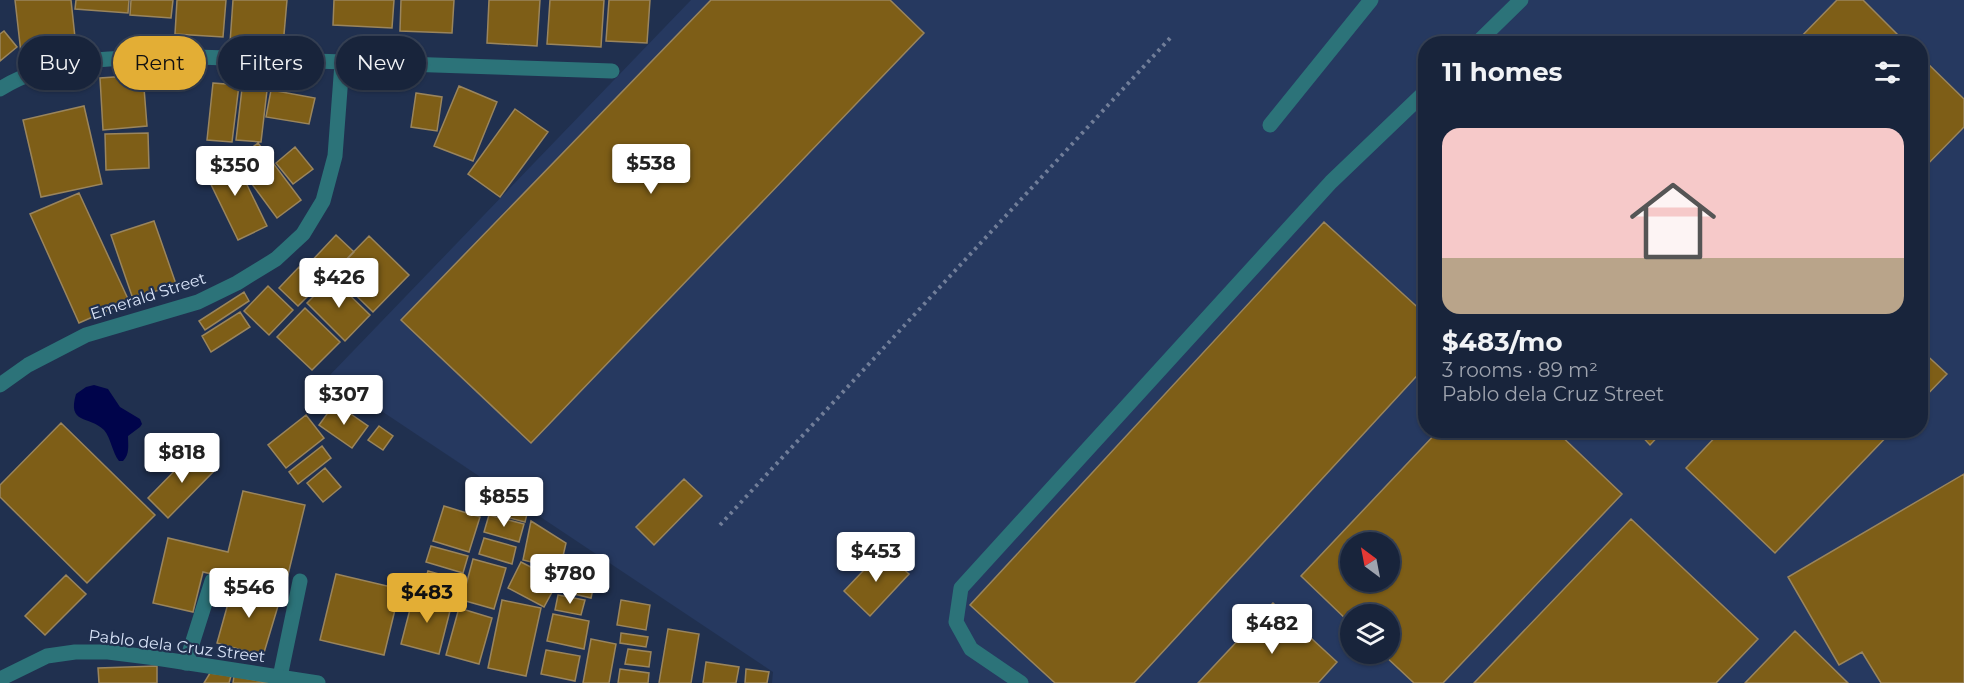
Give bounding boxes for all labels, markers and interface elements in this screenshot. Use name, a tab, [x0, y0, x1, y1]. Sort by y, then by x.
chip: Buy	[18, 36, 101, 90]
chip: Rent	[113, 36, 206, 90]
chip: Filters	[218, 36, 324, 90]
chip: New	[336, 36, 426, 90]
text: 11 homes	[1442, 56, 1562, 88]
icon: filters	[1871, 56, 1904, 89]
pin: $538	[615, 144, 687, 195]
pin: $350	[199, 146, 271, 197]
text: $538	[626, 151, 676, 175]
text: $350	[210, 153, 260, 177]
icon: home	[1619, 167, 1727, 275]
pin: $426	[303, 258, 375, 309]
text: $426	[313, 265, 365, 289]
street label: Emerald Street	[88, 268, 209, 324]
text: $483/mo	[1442, 326, 1563, 358]
text: 3 rooms · 89 m²	[1442, 358, 1598, 382]
pin: $307	[308, 375, 380, 426]
text: $307	[319, 382, 369, 406]
text: Pablo dela Cruz Street	[1442, 382, 1664, 406]
pin: $818	[146, 433, 218, 484]
text: $818	[159, 440, 206, 464]
pin: $855	[468, 477, 540, 528]
text: $855	[479, 484, 529, 508]
pin: $453	[840, 532, 912, 583]
north arrow	[1340, 532, 1400, 592]
map controls	[1340, 532, 1400, 664]
text: $453	[851, 539, 901, 563]
pin: $780	[534, 554, 606, 605]
text: $780	[544, 561, 596, 585]
pin: $546	[213, 568, 285, 619]
pin: $483	[391, 573, 463, 624]
text: $546	[223, 575, 275, 599]
text: $483	[401, 580, 453, 604]
pin: $482	[1236, 604, 1308, 655]
button: layers	[1340, 604, 1400, 664]
text: $482	[1246, 611, 1298, 635]
street label: Pablo dela Cruz Street	[88, 626, 267, 666]

